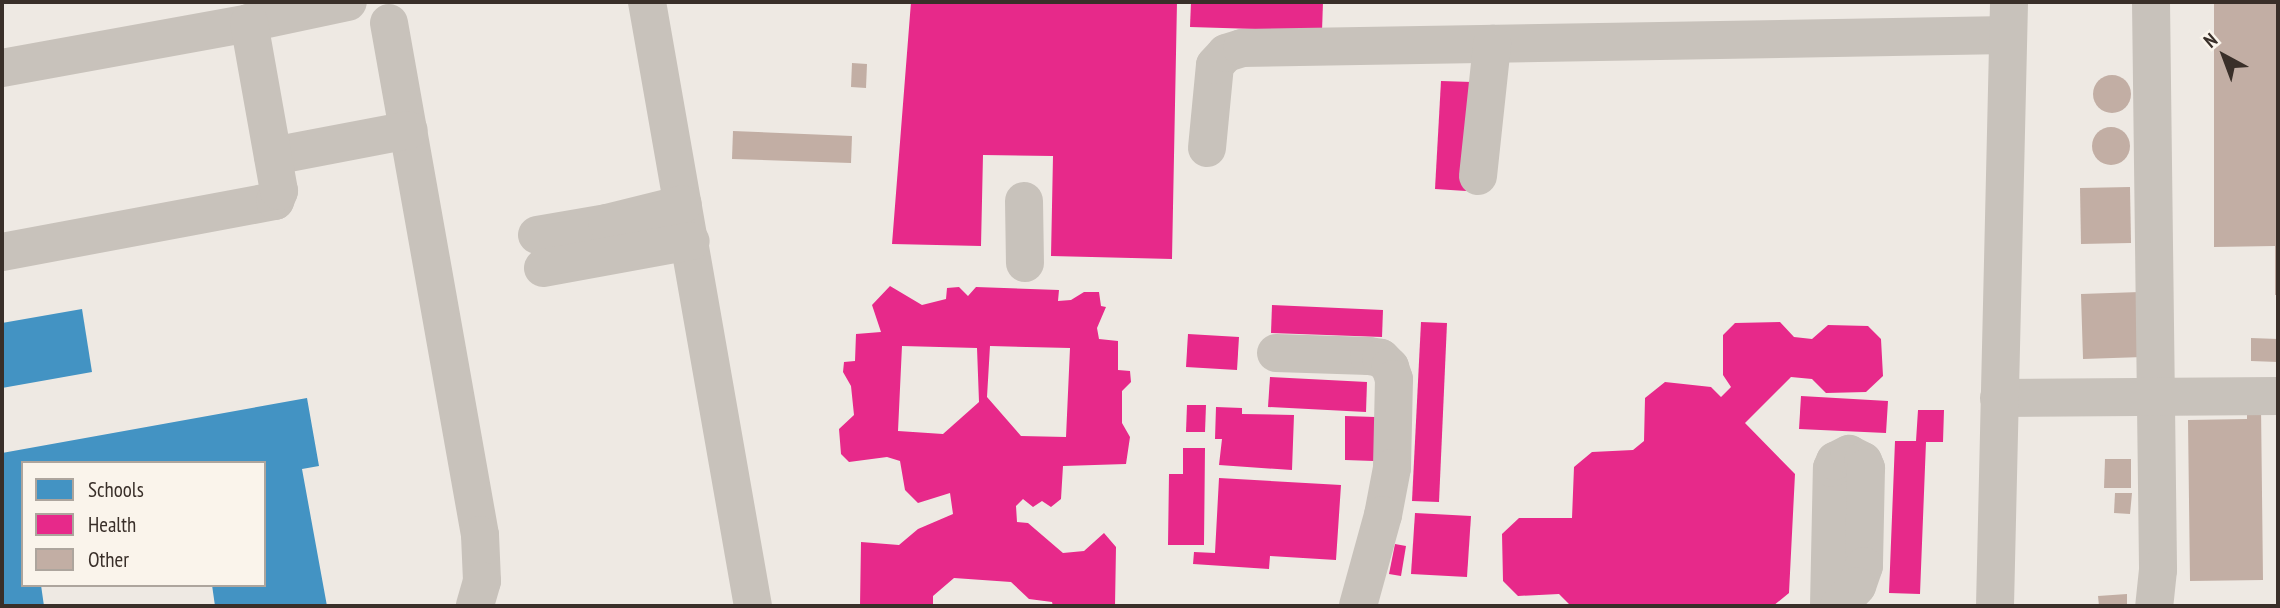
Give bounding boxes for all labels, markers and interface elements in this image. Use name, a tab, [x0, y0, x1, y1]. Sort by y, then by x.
north arrow	[2189, 21, 2259, 91]
text: N	[2198, 28, 2222, 53]
legend	[21, 461, 266, 587]
text: Schools	[88, 476, 144, 503]
text: Health	[88, 511, 136, 538]
text: Other	[88, 546, 129, 573]

